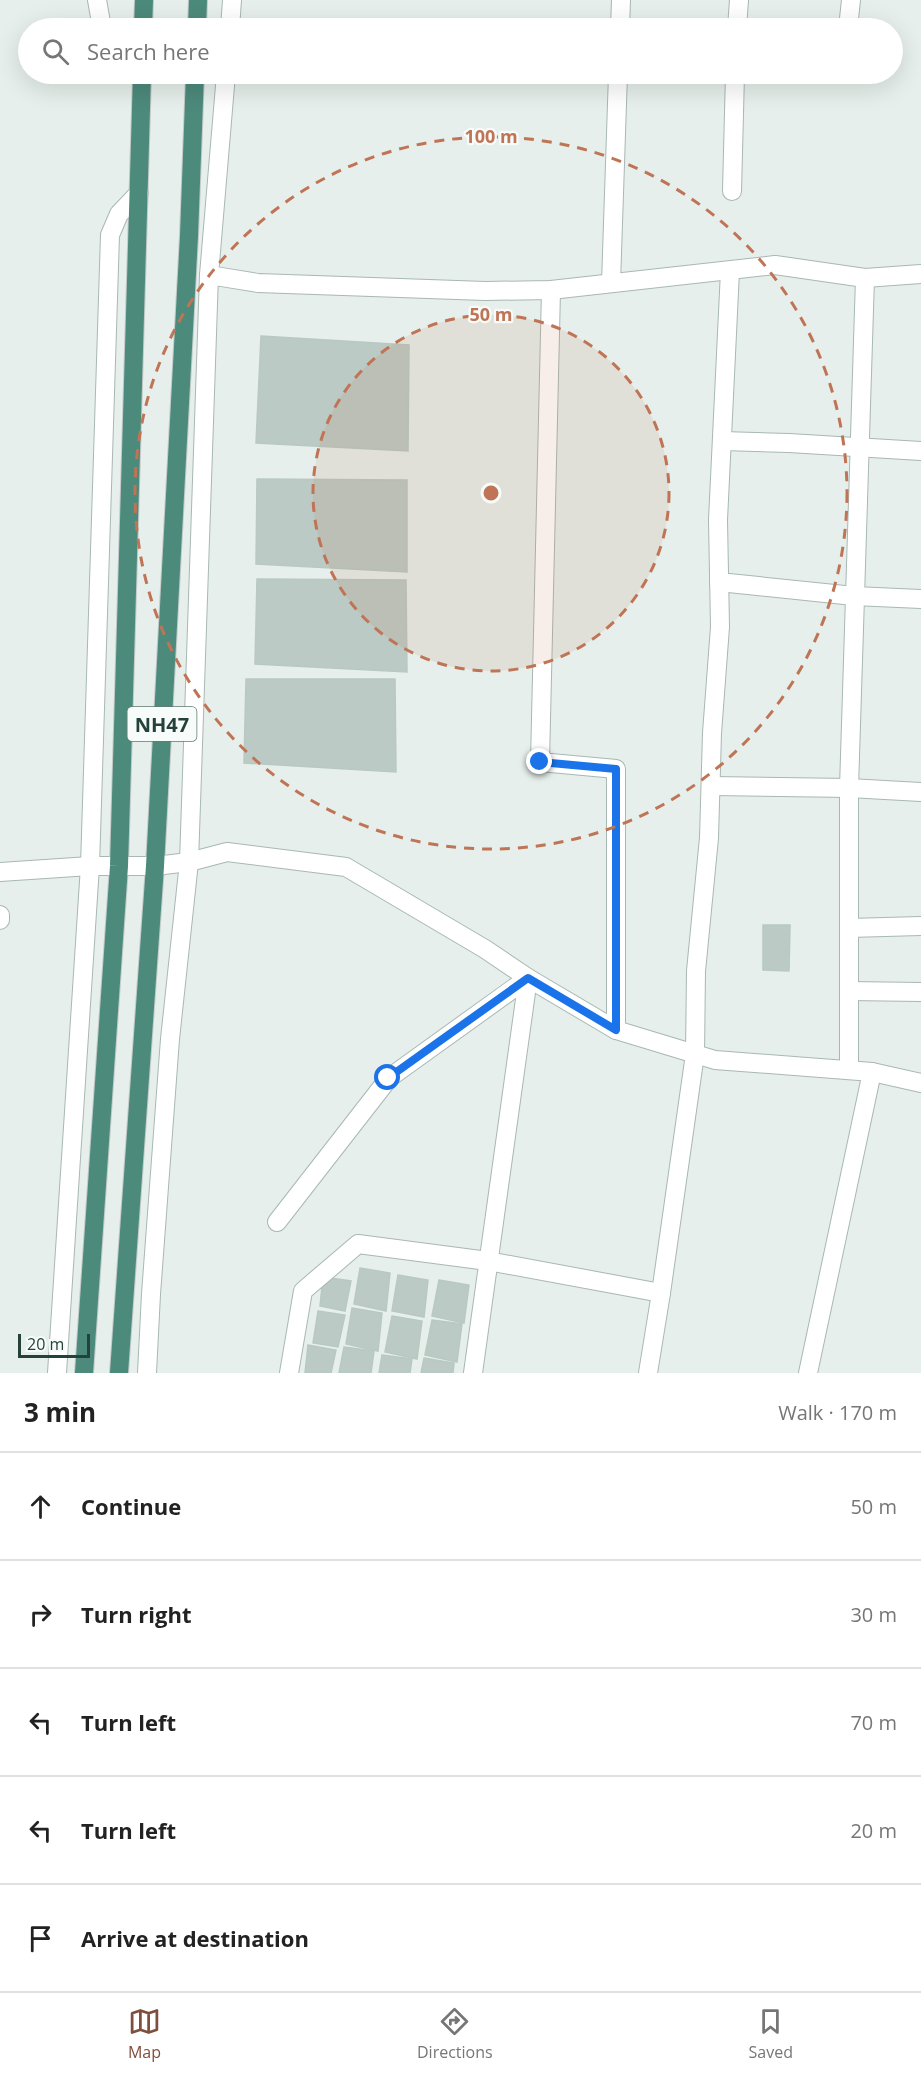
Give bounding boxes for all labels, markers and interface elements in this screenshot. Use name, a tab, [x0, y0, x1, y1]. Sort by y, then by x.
search box	[18, 18, 903, 84]
icon: search	[39, 35, 72, 68]
text: Search here	[87, 36, 210, 66]
text: 100 m	[464, 124, 518, 148]
text: 50 m	[470, 302, 512, 326]
centre of rings	[481, 483, 501, 503]
road number: NH47	[128, 707, 196, 741]
route end	[526, 748, 552, 774]
route start	[374, 1064, 400, 1090]
scale bar	[18, 1331, 90, 1358]
text: 20 m	[27, 1333, 64, 1355]
text: 3 min	[24, 1394, 96, 1430]
text: Walk · 170 m	[778, 1399, 897, 1426]
icon: ahead	[24, 1490, 57, 1523]
text: Continue	[81, 1491, 181, 1521]
text: 50 m	[850, 1493, 897, 1520]
icon: right	[24, 1598, 57, 1631]
text: Turn right	[81, 1599, 192, 1629]
text: 30 m	[850, 1601, 897, 1628]
icon: left	[24, 1706, 57, 1739]
text: Turn left	[81, 1707, 176, 1737]
text: 70 m	[850, 1709, 897, 1736]
icon: left	[24, 1814, 57, 1847]
text: Turn left	[81, 1815, 176, 1845]
text: 20 m	[850, 1817, 897, 1844]
icon: arrive	[24, 1922, 57, 1955]
text: Arrive at destination	[81, 1923, 309, 1953]
tab: Map	[128, 2005, 161, 2063]
tab: Directions	[417, 2005, 493, 2063]
tab: Saved	[749, 2005, 793, 2063]

